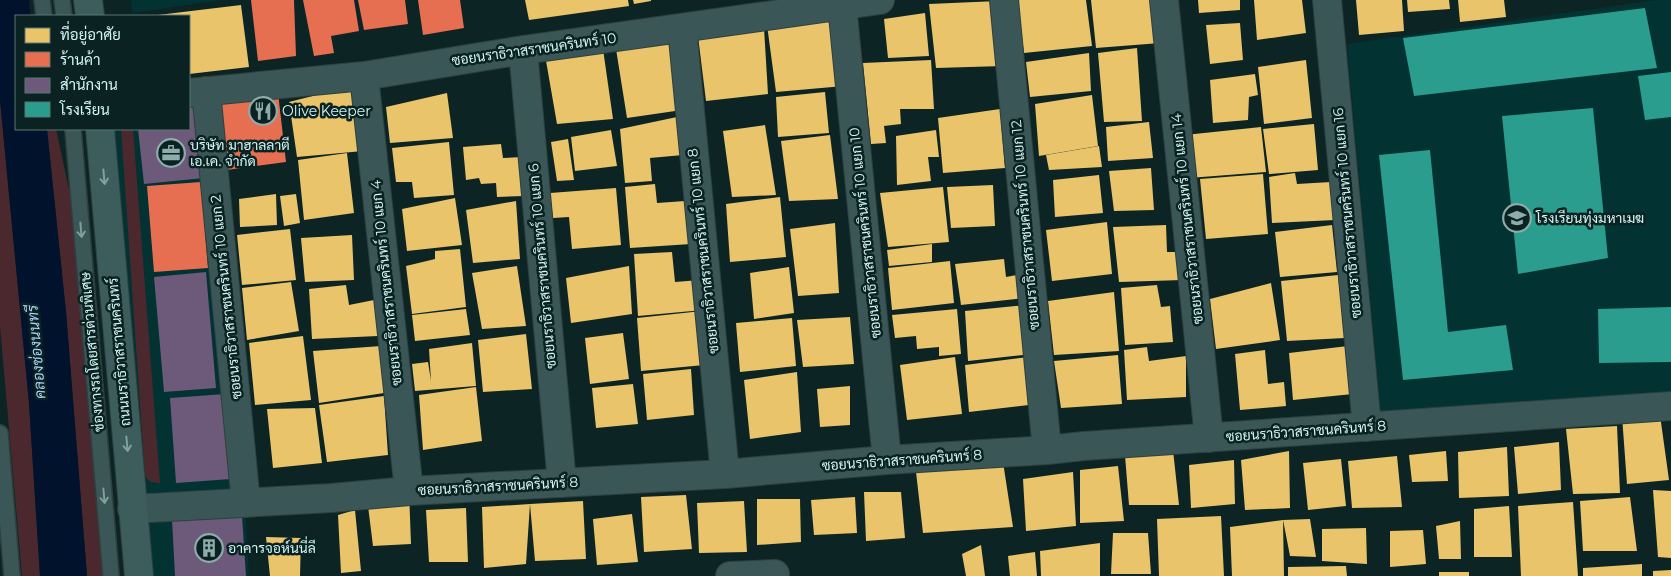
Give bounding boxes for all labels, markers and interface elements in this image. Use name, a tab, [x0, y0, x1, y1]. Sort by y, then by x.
legend	[15, 15, 190, 130]
text: ที่อยู่อาศัย	[60, 20, 121, 45]
street label: ซอยนราธิวาสราชนครินทร์ 10	[451, 29, 617, 69]
text: ร้านค้า	[60, 50, 100, 69]
text: สำนักงาน	[60, 75, 118, 94]
restaurant icon: Olive Keeper	[248, 96, 278, 126]
text: โรงเรียน	[59, 100, 110, 119]
place label: Olive Keeper	[282, 102, 371, 120]
street label: ซอยนราธิวาสราชนครินทร์ 10 แยก 16	[1329, 107, 1365, 319]
street label: ซอยนราธิวาสราชนครินทร์ 10 แยก 14	[1167, 112, 1207, 325]
street label: ซอยนราธิวาสราชนครินทร์ 10 แยก 12	[1007, 119, 1043, 331]
street label: ซอยนราธิวาสราชนครินทร์ 10 แยก 10	[845, 127, 885, 339]
place label: บริษัท มาฮาลลาตี เอ.เค. จำกัด	[190, 136, 290, 170]
office icon: บริษัท มาฮาลลาตี เอ.เค. จำกัด	[156, 138, 186, 168]
street label: ซอยนราธิวาสราชนครินทร์ 10 แยก 8	[683, 147, 723, 355]
street label: ซอยนราธิวาสราชนครินทร์ 10 แยก 6	[524, 162, 560, 369]
one-way arrow	[100, 169, 109, 185]
street label: ซอยนราธิวาสราชนครินทร์ 10 แยก 4	[366, 178, 406, 387]
street label: ซอยนราธิวาสราชนครินทร์ 10 แยก 2	[206, 194, 246, 400]
school or university icon: โรงเรียนทุ่งมหาเมฆ	[1502, 203, 1532, 233]
place label: โรงเรียนทุ่งมหาเมฆ	[1535, 209, 1644, 228]
one-way arrow	[76, 221, 86, 237]
street label: ช่องทางรถโดยสารด่วนพิเศษ	[76, 271, 108, 433]
street label: ถนนนราธิวาสราชนครินทร์	[104, 277, 134, 427]
water label: คลองช่องนนทรี	[22, 303, 50, 400]
street label: ซอยนราธิวาสราชนครินทร์ 8	[1225, 416, 1387, 446]
one-way arrow	[122, 436, 132, 452]
street label: ซอยนราธิวาสราชนครินทร์ 8	[821, 445, 983, 475]
street label: ซอยนราธิวาสราชนครินทร์ 8	[417, 473, 579, 499]
one-way arrow	[100, 488, 109, 504]
building icon: อาคารจอห์นนี่ลี	[194, 533, 224, 563]
place label: อาคารจอห์นนี่ลี	[228, 536, 316, 557]

